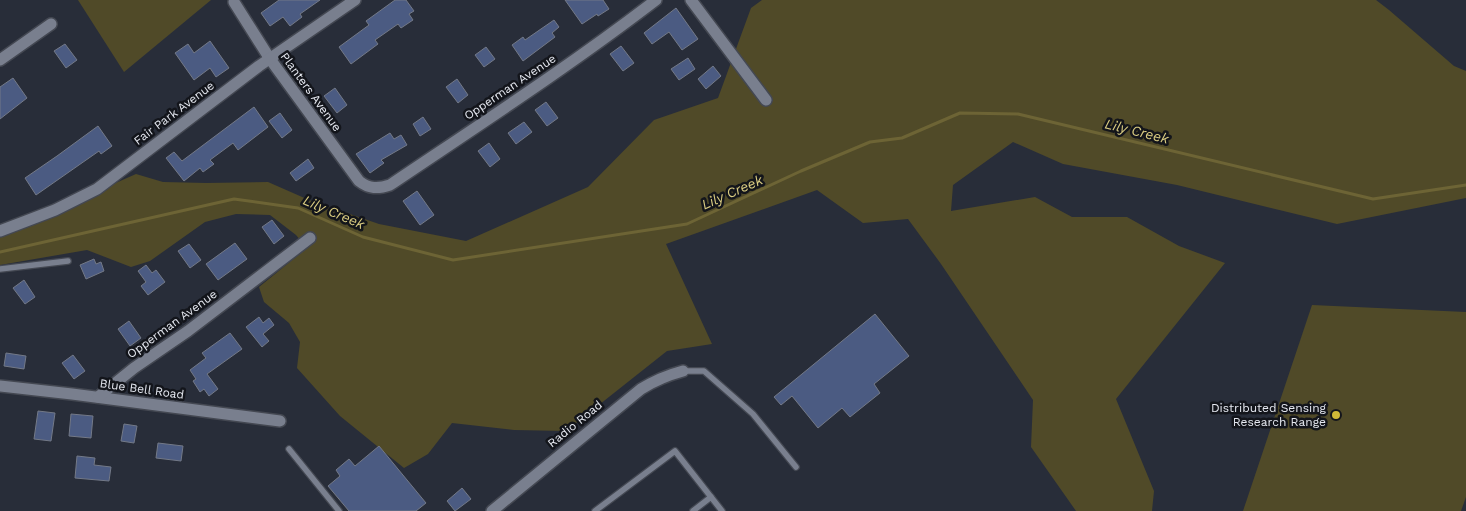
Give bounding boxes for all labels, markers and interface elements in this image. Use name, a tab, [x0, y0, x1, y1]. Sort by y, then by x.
street label: Planters Avenue	[278, 50, 344, 134]
street label: Opperman Avenue	[462, 51, 559, 123]
street label: Fair Park Avenue	[131, 78, 217, 148]
water label: Lily Creek	[1103, 115, 1171, 147]
water label: Lily Creek	[699, 171, 765, 213]
water label: Lily Creek	[301, 192, 368, 232]
street label: Opperman Avenue	[124, 287, 220, 361]
street label: Blue Bell Road	[99, 376, 185, 402]
street label: Radio Road	[545, 398, 605, 450]
place label: Distributed Sensing Research Range	[1211, 401, 1327, 429]
marker: Distributed Sensing Research Range	[1330, 409, 1342, 421]

